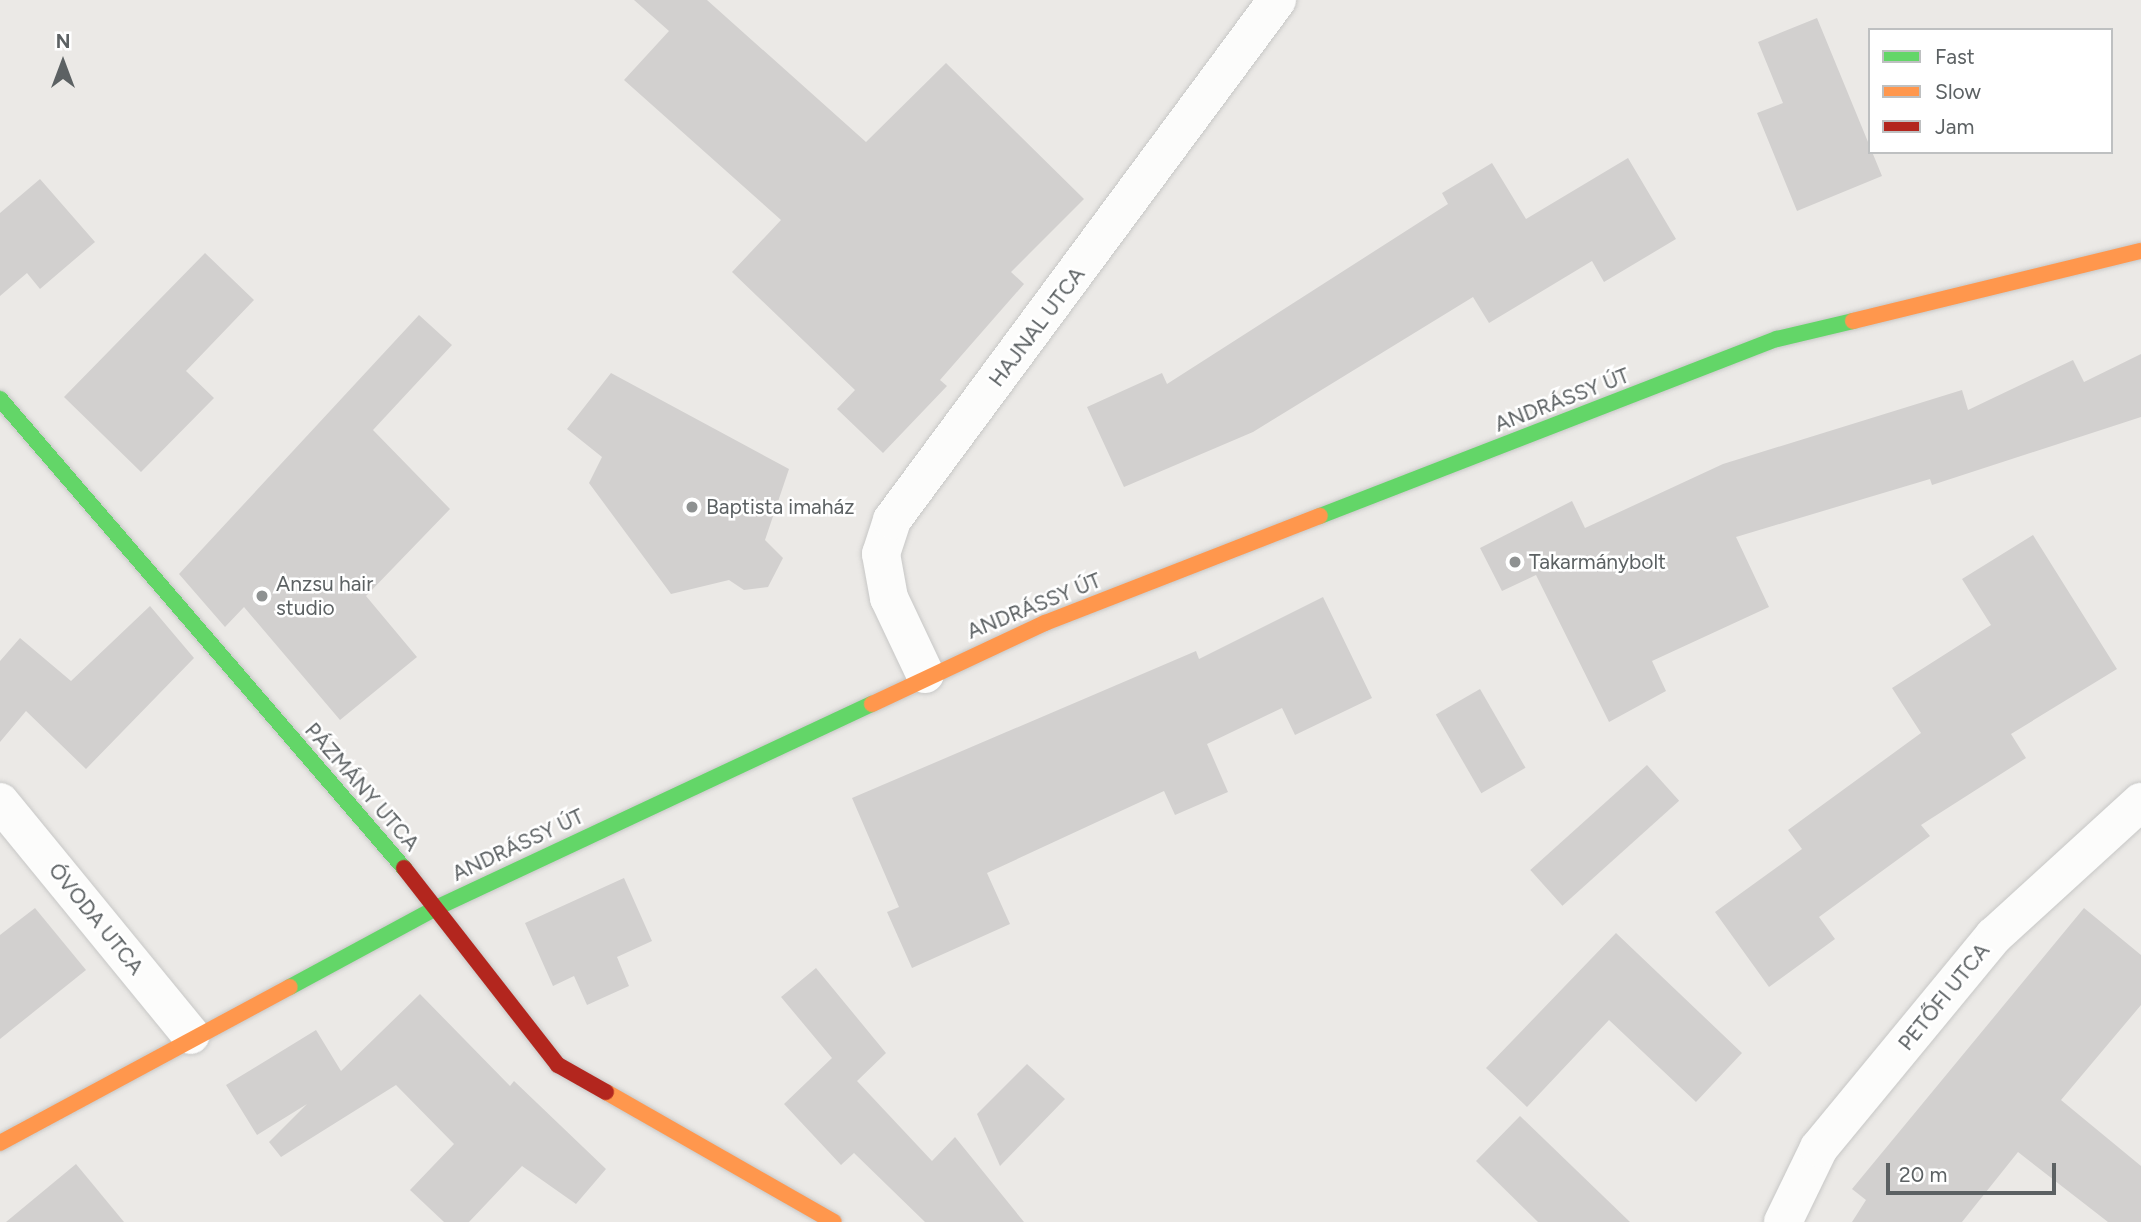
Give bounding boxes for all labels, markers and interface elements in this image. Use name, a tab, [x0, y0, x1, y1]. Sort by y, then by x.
north arrow	[28, 28, 98, 98]
legend	[1868, 28, 2113, 154]
text: N	[56, 30, 70, 53]
text: Fast	[1935, 44, 1975, 69]
text: Slow	[1935, 79, 1981, 104]
text: Jam	[1935, 114, 1974, 139]
street label: HAJNAL UTCA	[984, 262, 1090, 392]
street label: ANDRÁSSY ÚT	[1491, 363, 1633, 437]
place label: Baptista imaház	[706, 494, 855, 520]
marker: Baptista imaház	[684, 499, 700, 515]
place label: Takarmánybolt	[1529, 549, 1666, 575]
marker: Takarmánybolt	[1507, 554, 1523, 570]
street label: ANDRÁSSY ÚT	[963, 568, 1105, 644]
place label: Anzsu hair studio	[276, 571, 373, 621]
marker: Anzsu hair studio	[254, 588, 270, 604]
street label: PÁZMÁNY UTCA	[299, 718, 425, 856]
street label: ANDRÁSSY ÚT	[448, 804, 588, 886]
street label: ÓVODA UTCA	[43, 858, 149, 980]
street label: PETŐFI UTCA	[1893, 938, 1995, 1056]
scale bar	[1889, 1148, 2059, 1192]
text: 20 m	[1899, 1162, 1947, 1187]

